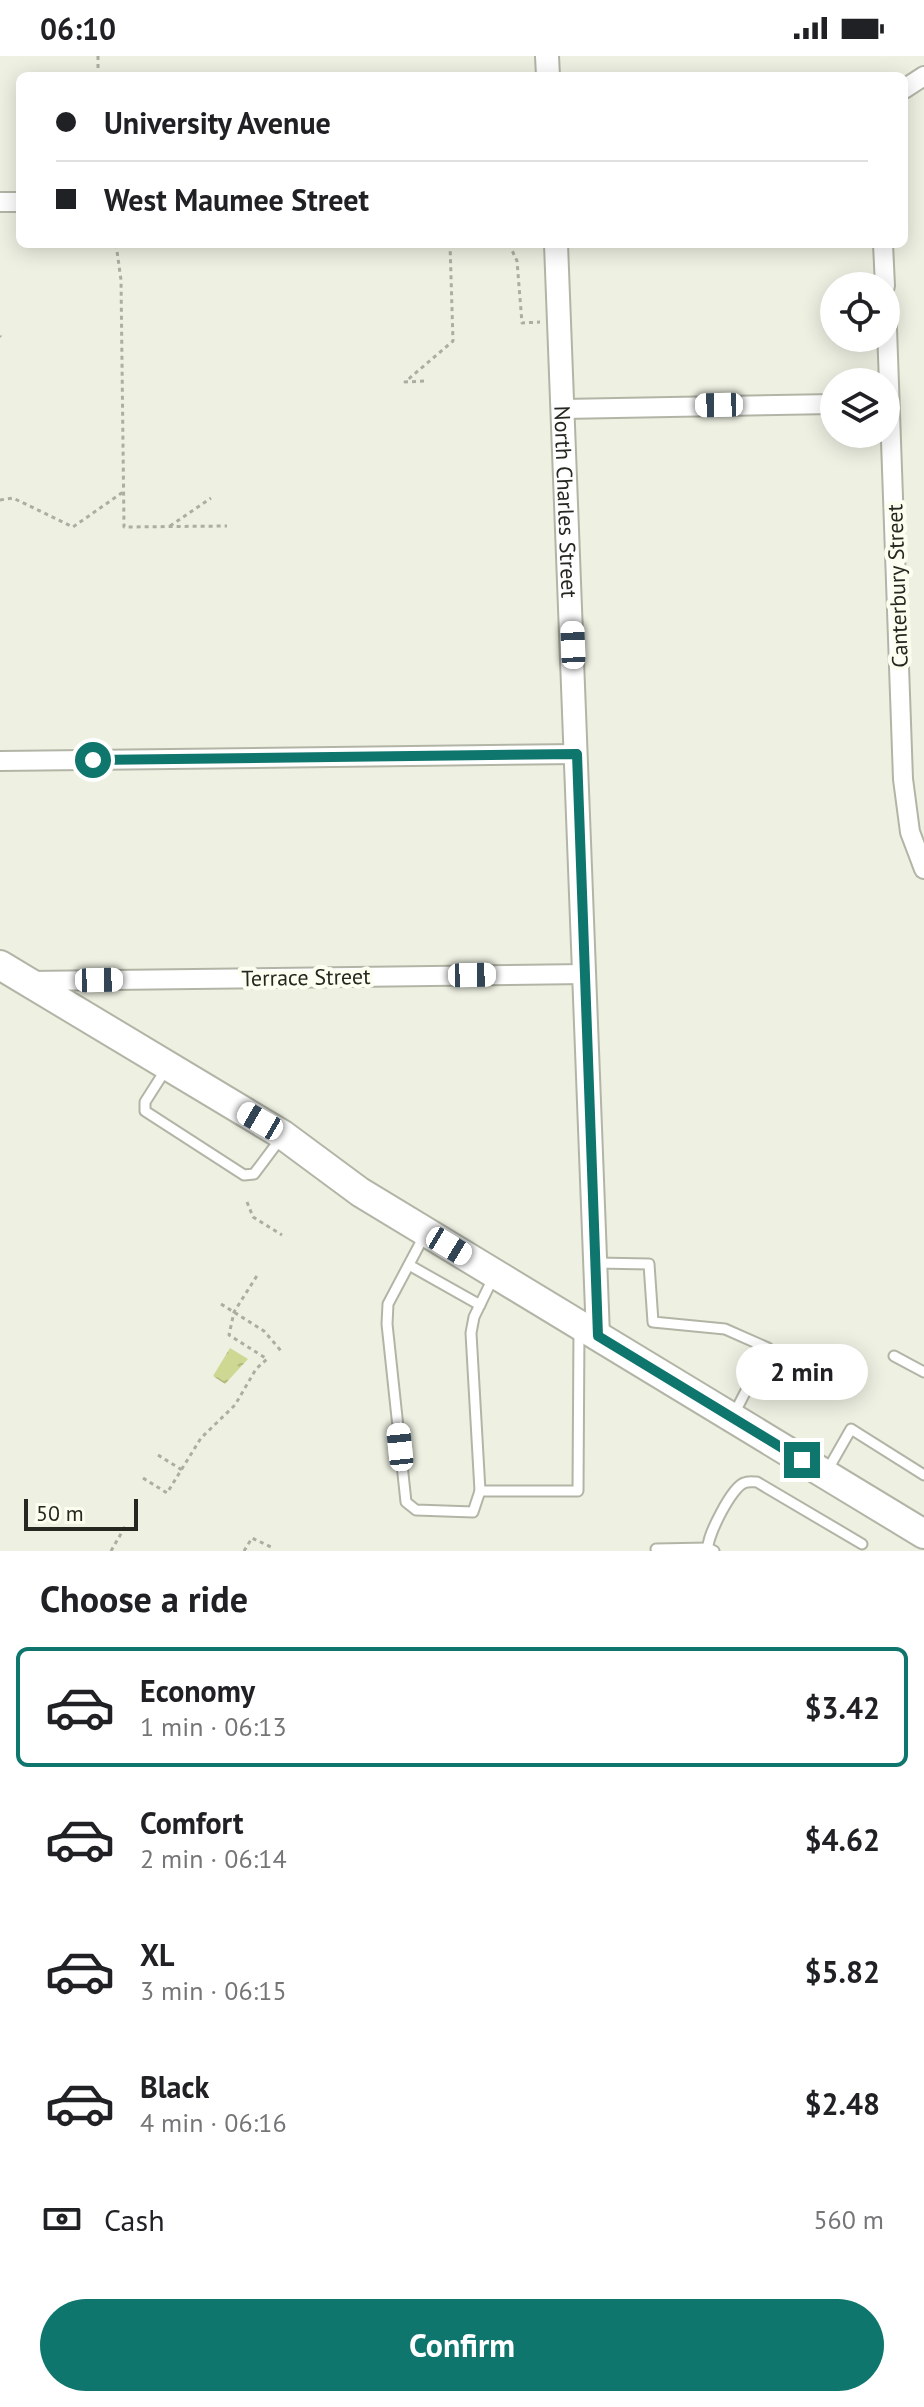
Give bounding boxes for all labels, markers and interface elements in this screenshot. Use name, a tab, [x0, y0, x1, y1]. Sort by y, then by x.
text: 06:10	[40, 9, 116, 48]
text: University Avenue	[104, 103, 331, 142]
text: West Maumee Street	[104, 180, 369, 219]
map controls	[820, 272, 900, 448]
button: locate	[820, 272, 900, 352]
button: layers	[820, 368, 900, 448]
car	[695, 393, 743, 417]
street label: North Charles Street	[548, 405, 584, 599]
street label: Canterbury Street	[880, 503, 914, 668]
car	[560, 621, 586, 669]
route start	[75, 742, 111, 778]
street label: Terrace Street	[241, 962, 371, 992]
car	[448, 963, 496, 987]
car	[75, 968, 123, 992]
car	[233, 1099, 287, 1143]
car	[422, 1223, 476, 1269]
callout: 2 min	[736, 1344, 868, 1400]
text: 2 min	[770, 1355, 834, 1388]
car	[386, 1422, 414, 1472]
route end	[784, 1442, 820, 1478]
scale bar	[24, 1495, 138, 1531]
text: 50 m	[36, 1499, 84, 1527]
text: Choose a ride	[40, 1575, 248, 1622]
icon: car	[44, 1671, 116, 1743]
text: Economy	[140, 1671, 255, 1710]
text: $3.42	[805, 1688, 880, 1727]
text: 1 min · 06:13	[140, 1710, 287, 1743]
icon: car	[44, 1803, 116, 1875]
text: Comfort	[140, 1803, 243, 1842]
text: $4.62	[805, 1820, 880, 1859]
text: 2 min · 06:14	[140, 1842, 287, 1875]
icon: car	[44, 1935, 116, 2007]
text: XL	[140, 1935, 174, 1974]
text: $5.82	[805, 1952, 880, 1991]
text: 3 min · 06:15	[140, 1974, 287, 2007]
icon: car	[44, 2067, 116, 2139]
text: Black	[140, 2067, 209, 2106]
text: $2.48	[805, 2084, 880, 2123]
text: 4 min · 06:16	[140, 2106, 287, 2139]
icon: cash	[40, 2197, 84, 2241]
text: Cash	[104, 2200, 165, 2239]
text: 560 m	[813, 2203, 884, 2236]
button: Confirm	[40, 2299, 884, 2391]

